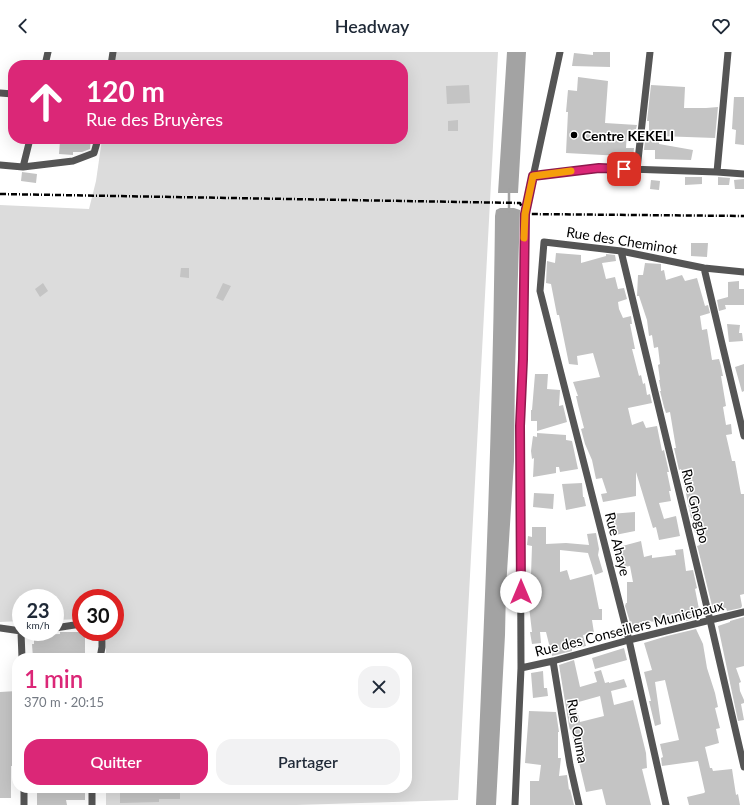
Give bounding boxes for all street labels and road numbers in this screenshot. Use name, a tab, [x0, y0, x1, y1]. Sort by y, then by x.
street label: Rue des Cheminot	[565, 223, 679, 257]
street label: Rue Gnogbo	[679, 467, 713, 545]
street label: Rue Ahaye	[602, 510, 634, 578]
street label: Rue des Conseillers Municipaux	[533, 596, 725, 660]
street label: Rue Ouma	[564, 698, 592, 764]

